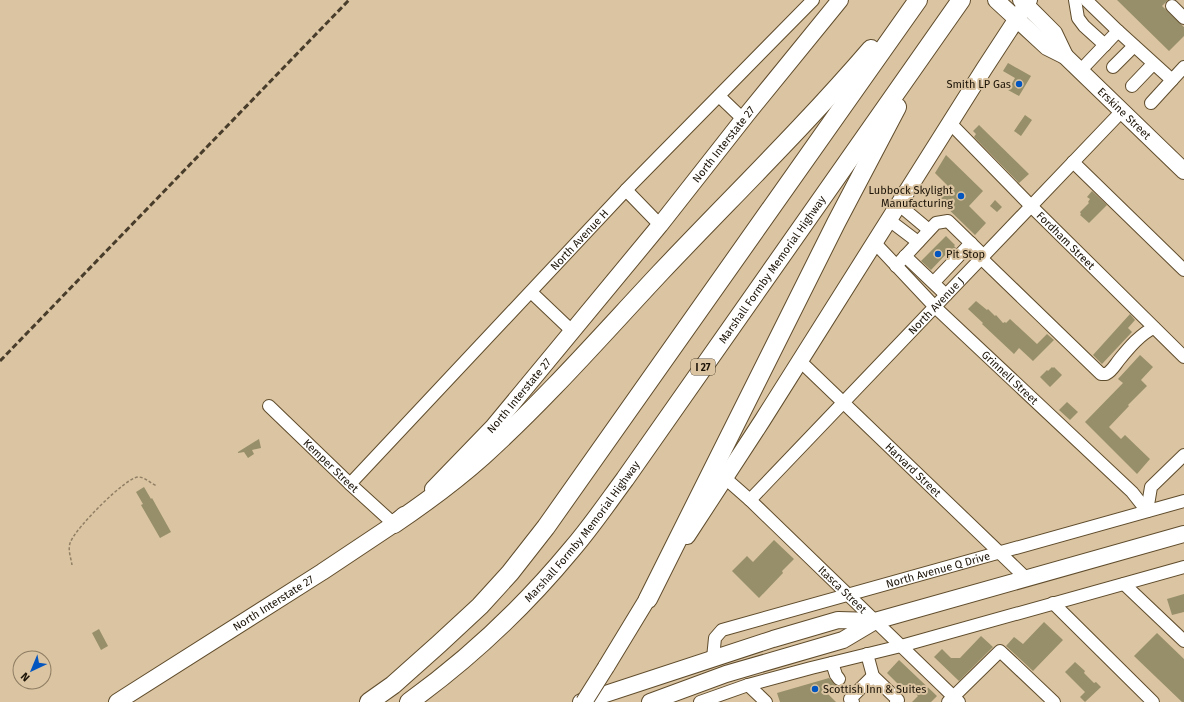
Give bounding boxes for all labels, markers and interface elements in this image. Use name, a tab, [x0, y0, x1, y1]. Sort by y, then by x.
place label: Smith LP Gas	[946, 78, 1011, 91]
marker: Smith LP Gas	[1014, 79, 1024, 89]
street label: Erskine Street	[1095, 85, 1153, 142]
street label: North Interstate 27	[690, 104, 758, 185]
place label: Lubbock Skylight Manufacturing	[868, 184, 953, 210]
marker: Lubbock Skylight Manufacturing	[956, 191, 966, 201]
street label: Marshall Formby Memorial Highway	[716, 193, 829, 346]
street label: North Avenue H	[548, 207, 611, 273]
street label: Fordham Street	[1034, 209, 1097, 272]
place label: Pit Stop	[946, 248, 985, 261]
marker: Pit Stop	[933, 249, 943, 259]
street label: North Avenue J	[906, 275, 967, 337]
street label: Grinnell Street	[979, 348, 1041, 407]
street label: North Interstate 27	[485, 356, 554, 436]
road number: I 27	[691, 359, 715, 375]
street label: Kemper Street	[300, 437, 361, 495]
street label: Harvard Street	[882, 440, 943, 500]
street label: Marshall Formby Memorial Highway	[522, 458, 643, 605]
street label: North Avenue Q Drive	[885, 549, 992, 591]
street label: Itasca Street	[815, 564, 869, 616]
street label: North Interstate 27	[231, 573, 316, 634]
north arrow	[12, 650, 52, 690]
text: N	[18, 670, 33, 684]
place label: Scottish Inn & Suites	[823, 683, 926, 696]
marker: Scottish Inn & Suites	[810, 684, 820, 694]

